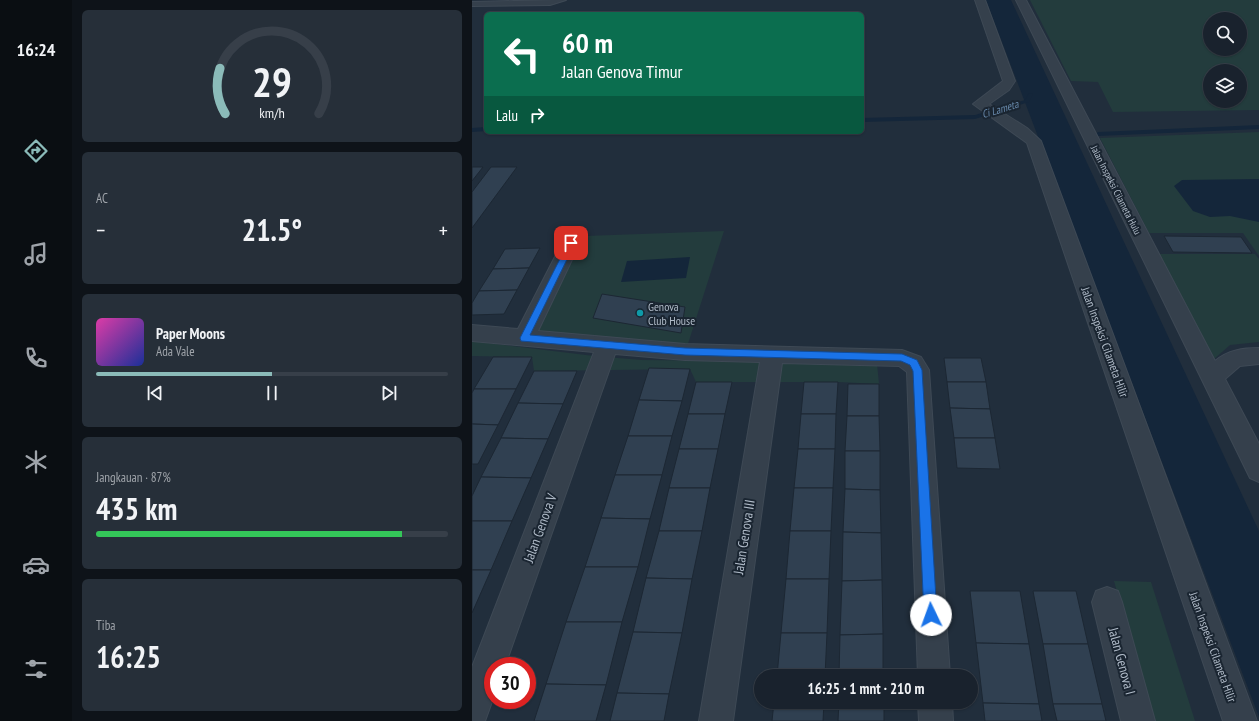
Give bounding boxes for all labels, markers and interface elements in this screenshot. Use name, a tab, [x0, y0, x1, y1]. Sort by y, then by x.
map controls	[1203, 12, 1247, 108]
button: search	[1203, 12, 1247, 56]
text: 60 m	[562, 24, 613, 61]
icon: left	[496, 28, 548, 80]
text: 16:24	[17, 38, 55, 61]
text: 29	[252, 55, 292, 108]
text: Jalan Genova Timur	[562, 60, 682, 83]
button: layers	[1203, 64, 1247, 108]
water label: Ci Lameta	[980, 97, 1021, 121]
text: km/h	[259, 103, 285, 122]
icon: right	[526, 104, 548, 126]
text: Lalu	[496, 106, 518, 125]
icon: directions	[22, 137, 50, 165]
street label: Jalan Inspeksi Cilameta Hulu	[1087, 142, 1144, 237]
text: AC	[96, 190, 108, 207]
text: 21.5°	[242, 210, 302, 249]
text: −	[96, 216, 105, 244]
text: +	[439, 216, 448, 244]
pin	[554, 226, 588, 260]
icon: arrive	[560, 232, 582, 254]
icon: music	[22, 240, 50, 268]
street label: Jalan Inspeksi Cilameta Hilir	[1078, 284, 1132, 400]
place label: Genova Club House	[648, 299, 695, 328]
marker: Genova Club House	[635, 308, 645, 318]
text: Paper Moons	[156, 324, 225, 343]
text: Ada Vale	[156, 343, 195, 360]
icon: phone	[22, 344, 50, 372]
icon: previous	[144, 382, 166, 404]
icon: pause	[261, 382, 283, 404]
icon: next	[378, 382, 400, 404]
icon: climate	[22, 448, 50, 476]
text: Jangkauan · 87%	[96, 469, 171, 486]
text: 435 km	[96, 489, 177, 528]
street label: Jalan Genova V	[519, 491, 561, 566]
street label: Jalan Genova III	[729, 498, 759, 577]
icon: car	[22, 551, 50, 579]
street label: Jalan Inspeksi Cilameta Hilir	[1186, 589, 1240, 705]
position arrow	[910, 594, 952, 636]
text: Tiba	[96, 617, 115, 634]
street label: Jalan Genova I	[1104, 624, 1140, 697]
text: 16:25	[96, 637, 161, 676]
icon: filters	[22, 655, 50, 683]
speed limit sign: 30	[484, 657, 536, 709]
text: 16:25 · 1 mnt · 210 m	[808, 679, 924, 698]

